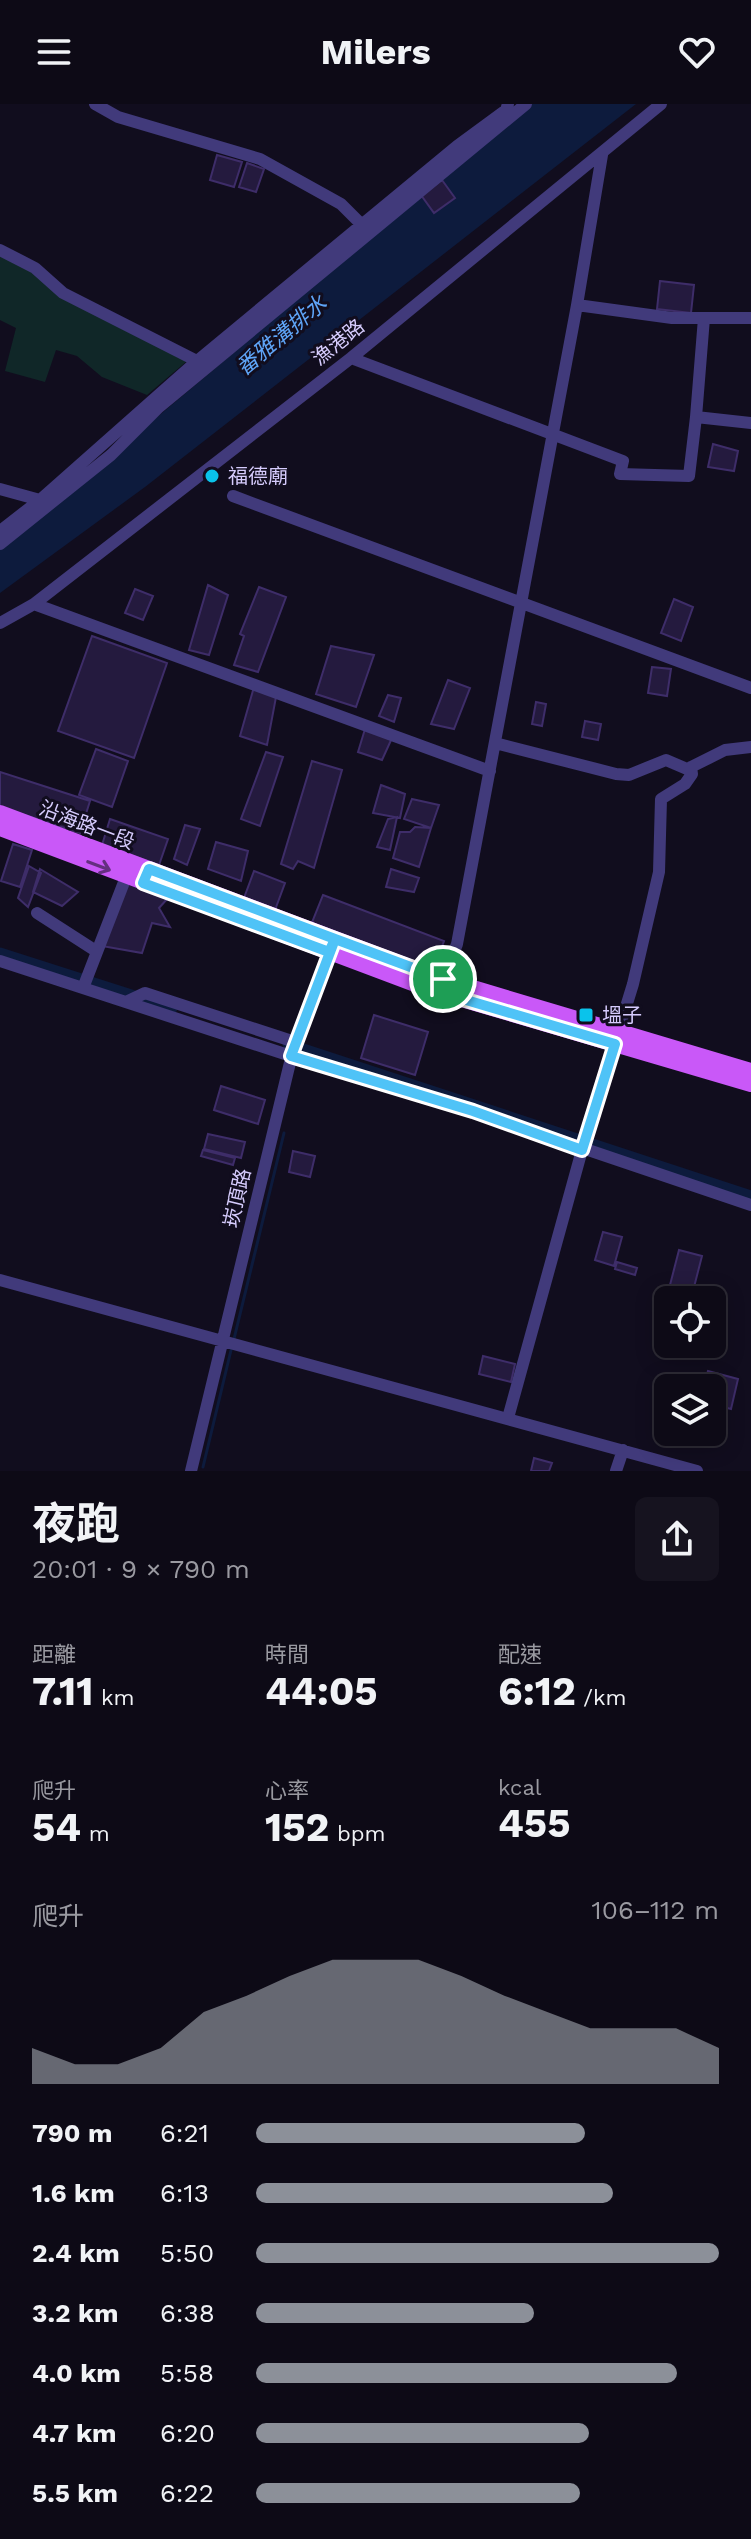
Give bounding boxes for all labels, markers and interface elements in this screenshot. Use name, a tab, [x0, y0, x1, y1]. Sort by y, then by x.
icon: menu	[32, 30, 76, 74]
icon: heart	[675, 30, 719, 74]
text: Milers	[320, 31, 431, 73]
water label: 番雅溝排水	[231, 290, 332, 380]
street label: 漁港路	[307, 314, 369, 370]
place label: 福德廟	[228, 464, 288, 488]
marker: 福德廟	[203, 467, 221, 485]
street label: 沿海路一段	[36, 796, 138, 854]
one-way arrow	[86, 860, 111, 874]
pin	[409, 945, 477, 1013]
icon: arrive	[421, 957, 465, 1001]
place label: 塭子	[602, 1003, 642, 1027]
marker: 塭子	[577, 1006, 595, 1024]
street label: 崁頂路	[219, 1166, 255, 1230]
map controls	[654, 1286, 726, 1446]
button: locate	[654, 1286, 726, 1358]
button: layers	[654, 1374, 726, 1446]
button: share	[635, 1497, 719, 1581]
text: 夜跑	[32, 1498, 120, 1550]
text: 20:01 · 9 × 790 m	[32, 1554, 250, 1584]
text: 距離	[32, 1642, 76, 1667]
text: 時間	[265, 1642, 309, 1667]
text: 配速	[498, 1642, 542, 1667]
text: 7.11	[32, 1668, 94, 1715]
text: 44:05	[265, 1668, 378, 1715]
text: 6:12	[498, 1668, 576, 1715]
text: km	[94, 1685, 135, 1710]
text: /km	[576, 1685, 626, 1710]
text: kcal	[498, 1775, 542, 1800]
text: 爬升	[32, 1778, 76, 1803]
text: 心率	[265, 1778, 309, 1803]
text: 455	[498, 1800, 570, 1847]
text: 54	[32, 1804, 81, 1851]
text: 152	[265, 1804, 329, 1851]
text: m	[81, 1821, 110, 1846]
text: bpm	[329, 1821, 385, 1846]
text: 106–112 m	[592, 1895, 719, 1925]
text: 爬升	[32, 1901, 84, 1931]
text: 790 m	[32, 2118, 112, 2148]
text: 6:21	[160, 2118, 209, 2148]
text: 1.6 km	[32, 2178, 115, 2208]
text: 6:13	[160, 2178, 209, 2208]
text: 2.4 km	[32, 2238, 120, 2268]
text: 5:50	[160, 2238, 214, 2268]
text: 3.2 km	[32, 2298, 119, 2328]
text: 6:38	[160, 2298, 215, 2328]
text: 4.0 km	[32, 2358, 121, 2388]
text: 5:58	[160, 2358, 214, 2388]
text: 4.7 km	[32, 2418, 117, 2448]
text: 6:20	[160, 2418, 215, 2448]
text: 5.5 km	[32, 2478, 118, 2508]
text: 6:22	[160, 2478, 214, 2508]

